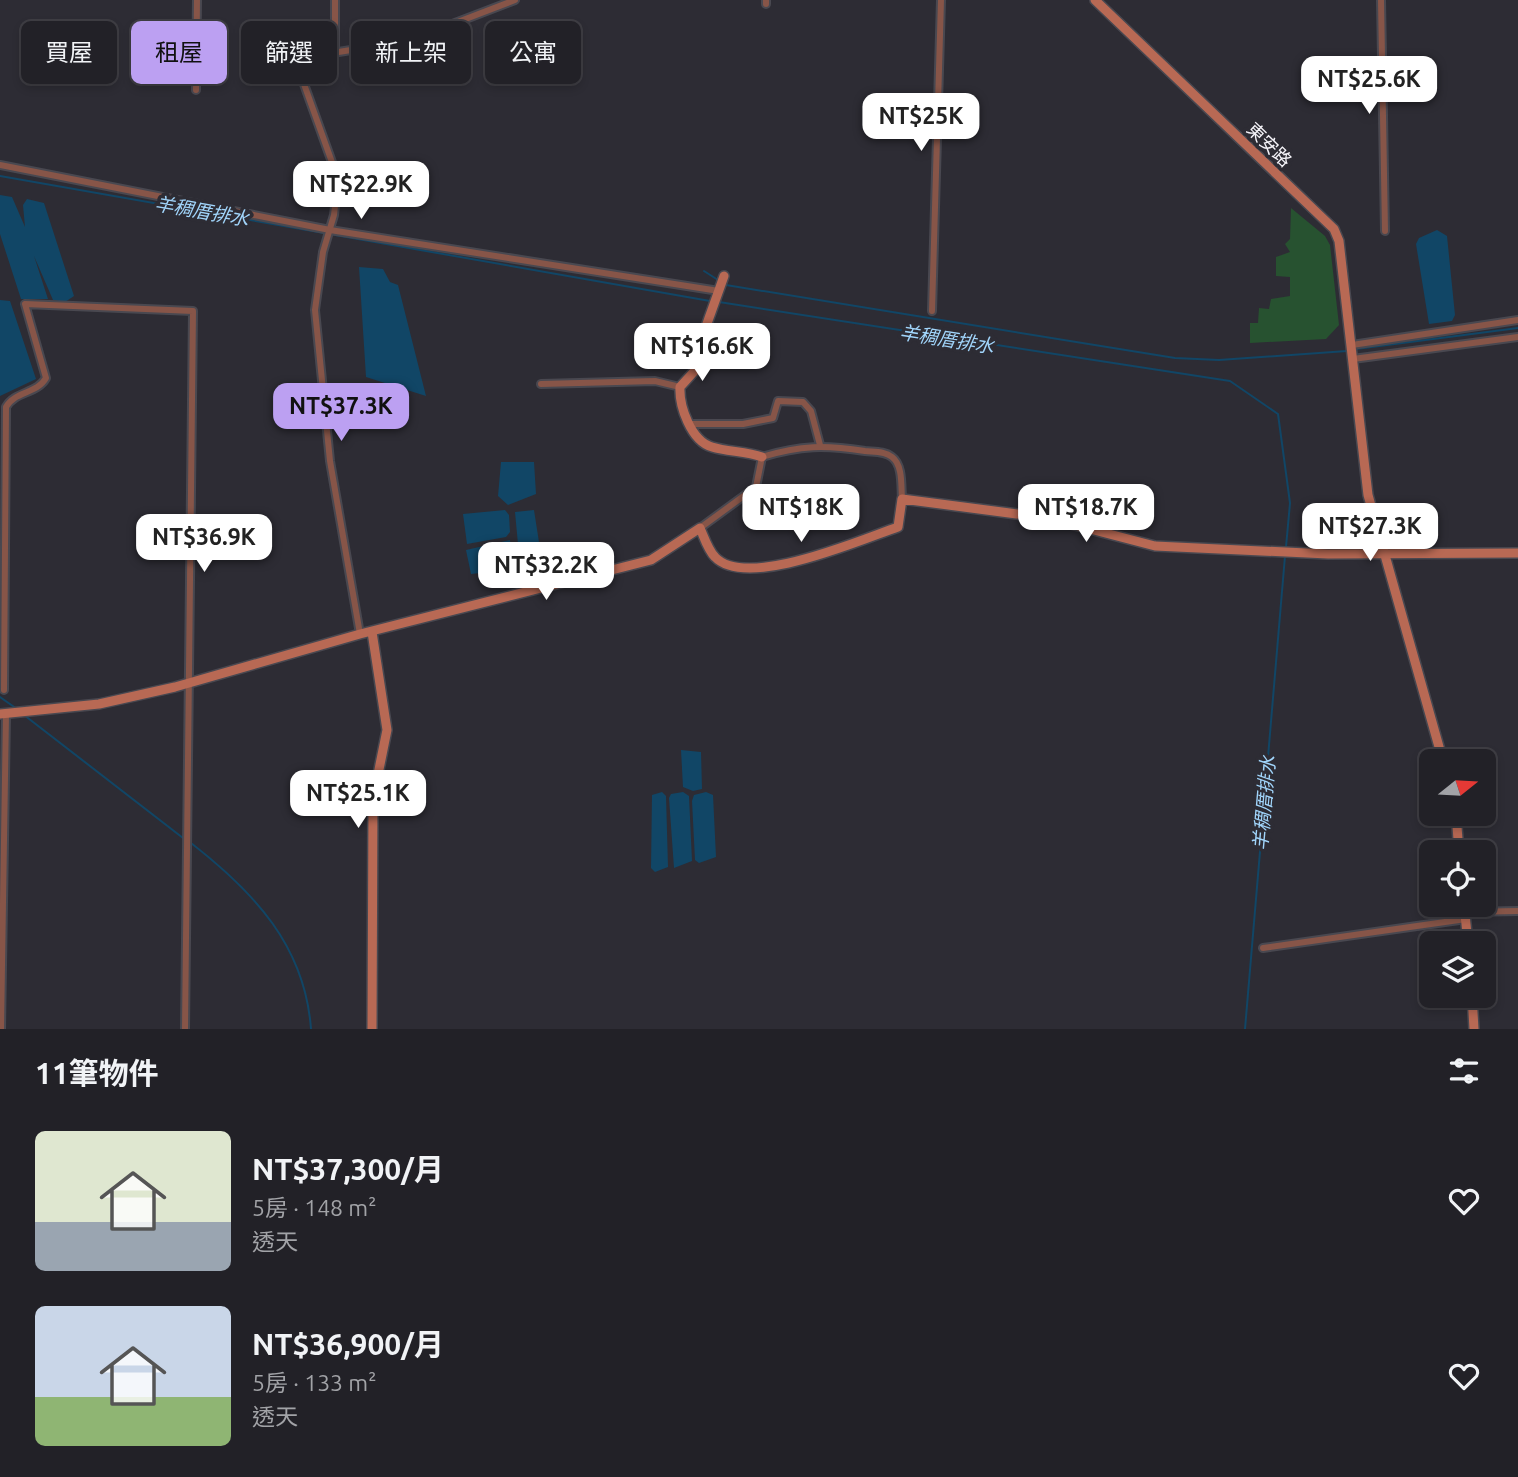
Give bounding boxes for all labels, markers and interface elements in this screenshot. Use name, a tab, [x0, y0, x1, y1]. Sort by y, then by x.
chip: 買屋	[21, 21, 117, 84]
chip: 租屋	[131, 21, 227, 84]
chip: 篩選	[241, 21, 337, 84]
chip: 新上架	[351, 21, 471, 84]
chip: 公寓	[485, 21, 581, 84]
pin: NT$25.6K	[1297, 57, 1441, 116]
text: NT$25.6K	[1317, 66, 1421, 91]
pin: NT$25K	[864, 94, 978, 153]
text: NT$25K	[878, 103, 964, 128]
street label: 東安路	[1243, 118, 1296, 170]
pin: NT$22.9K	[289, 162, 433, 221]
text: NT$22.9K	[309, 171, 413, 196]
water label: 羊稠厝排水	[153, 192, 252, 230]
water label: 羊稠厝排水	[898, 321, 997, 357]
pin: NT$16.6K	[630, 324, 774, 383]
text: NT$16.6K	[650, 333, 754, 358]
pin: NT$37.3K	[269, 384, 413, 443]
text: NT$37.3K	[289, 393, 393, 418]
pin: NT$18K	[744, 484, 858, 544]
pin: NT$18.7K	[1014, 484, 1158, 544]
text: NT$18K	[758, 494, 844, 519]
text: NT$18.7K	[1034, 494, 1138, 519]
pin: NT$27.3K	[1298, 504, 1442, 563]
text: NT$27.3K	[1318, 513, 1422, 538]
pin: NT$36.9K	[132, 514, 276, 574]
text: NT$36.9K	[152, 524, 256, 549]
pin: NT$32.2K	[474, 542, 618, 602]
text: NT$32.2K	[494, 552, 598, 577]
north arrow	[1419, 749, 1496, 826]
map controls	[1419, 749, 1496, 1008]
water label: 羊稠厝排水	[1249, 754, 1279, 851]
pin: NT$25.1K	[286, 770, 430, 830]
text: NT$25.1K	[306, 780, 410, 805]
button: locate	[1419, 840, 1496, 917]
button: layers	[1419, 931, 1496, 1008]
icon: filters	[1445, 1052, 1483, 1090]
text: 11筆物件	[35, 1056, 159, 1090]
text: NT$37,300/月	[252, 1152, 444, 1186]
icon: home	[91, 1159, 175, 1243]
icon: heart	[1445, 1182, 1483, 1220]
text: 5房 · 148 m²	[252, 1195, 376, 1220]
text: 透天	[252, 1229, 298, 1254]
text: NT$36,900/月	[252, 1327, 444, 1361]
icon: home	[91, 1334, 175, 1418]
icon: heart	[1445, 1357, 1483, 1395]
text: 5房 · 133 m²	[252, 1370, 376, 1395]
text: 透天	[252, 1404, 298, 1429]

